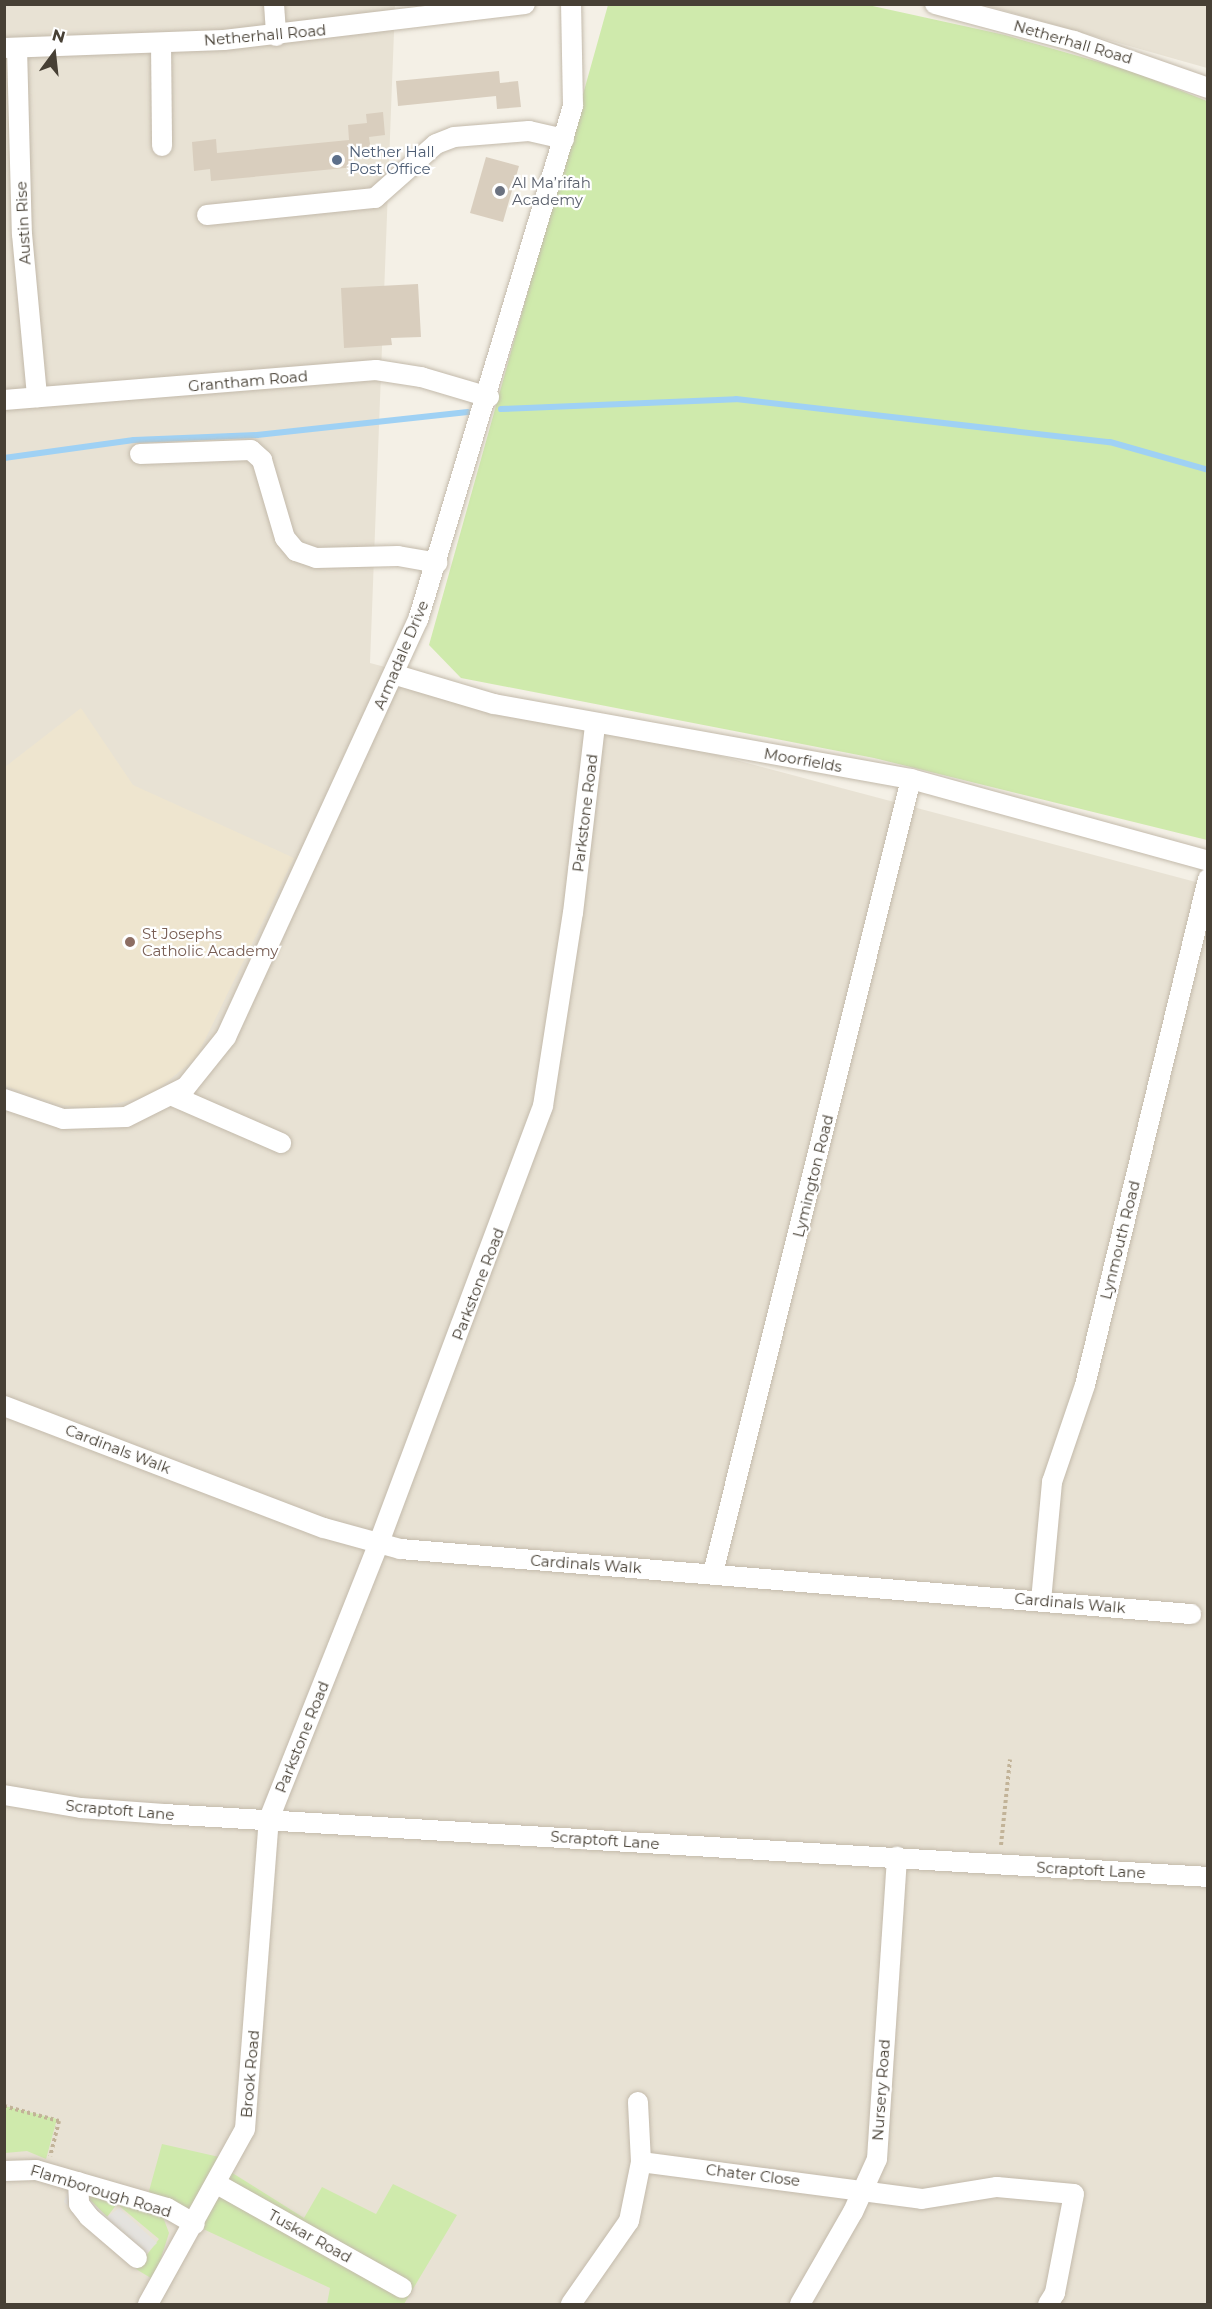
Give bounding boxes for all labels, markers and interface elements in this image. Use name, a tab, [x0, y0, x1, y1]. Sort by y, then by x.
street label: Netherhall Road	[1012, 16, 1134, 68]
street label: Netherhall Road	[203, 21, 327, 49]
north arrow	[24, 24, 84, 84]
text: N	[50, 25, 67, 47]
place label: Nether Hall Post Office	[349, 142, 435, 177]
marker: Nether Hall Post Office	[330, 153, 344, 167]
place label: Al Ma’rifah Academy	[512, 173, 591, 208]
street label: Austin Rise	[12, 181, 34, 265]
marker: Al Ma’rifah Academy	[493, 184, 507, 198]
street label: Grantham Road	[187, 367, 309, 395]
street label: Armadale Drive	[370, 598, 432, 712]
street label: Moorfields	[762, 744, 844, 776]
street label: Parkstone Road	[569, 753, 601, 873]
place label: St Josephs Catholic Academy	[142, 924, 278, 959]
marker: St Josephs Catholic Academy	[123, 935, 137, 949]
street label: Lymington Road	[789, 1113, 837, 1239]
street label: Lynmouth Road	[1097, 1179, 1143, 1301]
street label: Parkstone Road	[448, 1225, 508, 1343]
street label: Cardinals Walk	[63, 1421, 173, 1477]
street label: Cardinals Walk	[530, 1551, 642, 1577]
street label: Cardinals Walk	[1014, 1589, 1126, 1617]
street label: Parkstone Road	[271, 1679, 333, 1795]
street label: Scraptoft Lane	[65, 1796, 175, 1824]
street label: Scraptoft Lane	[550, 1827, 660, 1853]
street label: Scraptoft Lane	[1036, 1858, 1146, 1882]
street label: Brook Road	[237, 2029, 263, 2119]
street label: Nursery Road	[868, 2039, 894, 2141]
street label: Chater Close	[705, 2160, 801, 2190]
street label: Flamborough Road	[28, 2161, 174, 2221]
street label: Tuskar Road	[265, 2206, 355, 2266]

